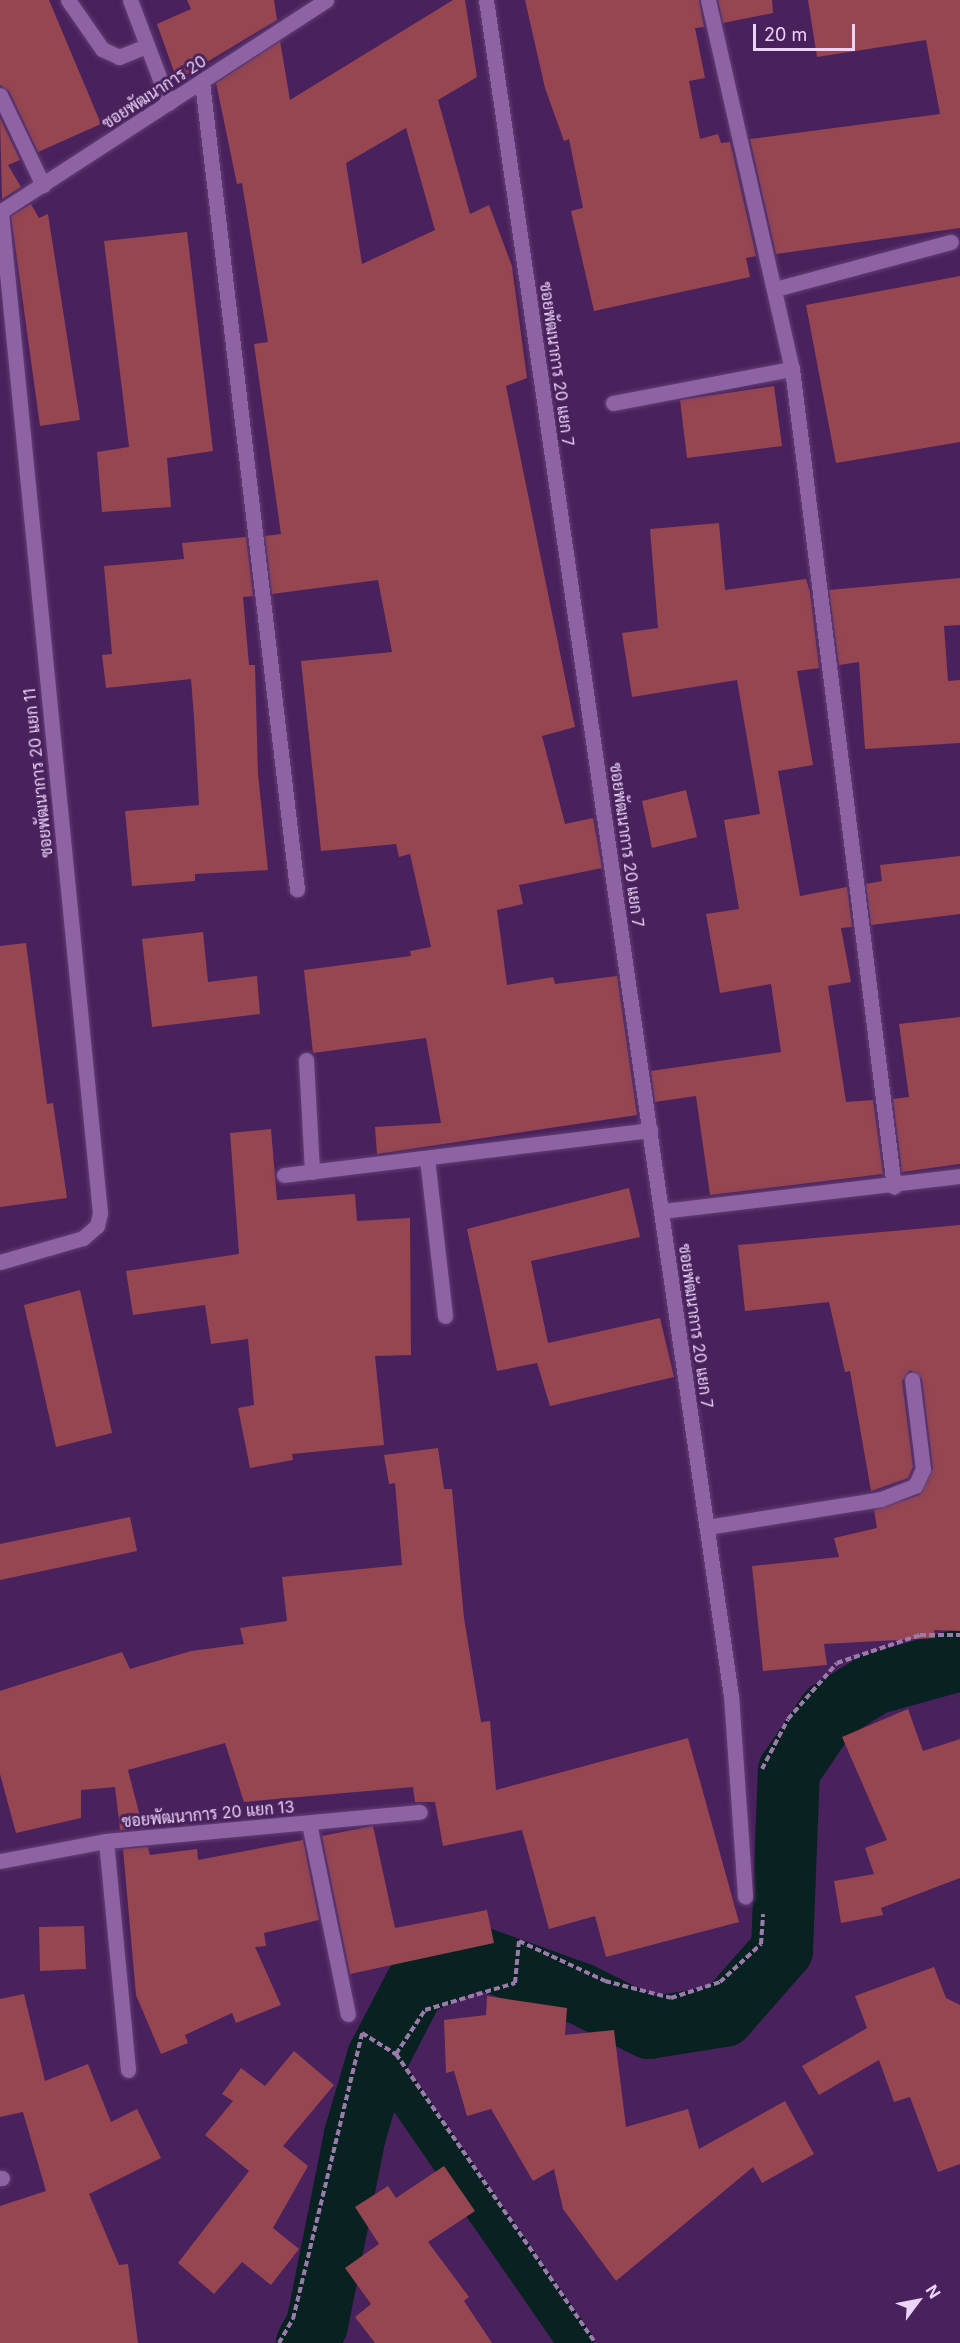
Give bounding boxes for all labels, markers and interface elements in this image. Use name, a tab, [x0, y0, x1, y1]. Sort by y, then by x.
scale bar	[756, 12, 858, 50]
text: 20 m	[764, 24, 807, 45]
street label: ซอยพัฒนาการ 20	[98, 51, 210, 133]
street label: ซอยพัฒนาการ 20 แยก 7	[536, 281, 578, 447]
street label: ซอยพัฒนาการ 20 แยก 11	[20, 688, 56, 858]
street label: ซอยพัฒนาการ 20 แยก 7	[606, 762, 648, 928]
street label: ซอยพัฒนาการ 20 แยก 7	[675, 1243, 717, 1409]
street label: ซอยพัฒนาการ 20 แยก 13	[121, 1797, 295, 1831]
north arrow	[888, 2271, 948, 2331]
text: N	[922, 2281, 945, 2302]

